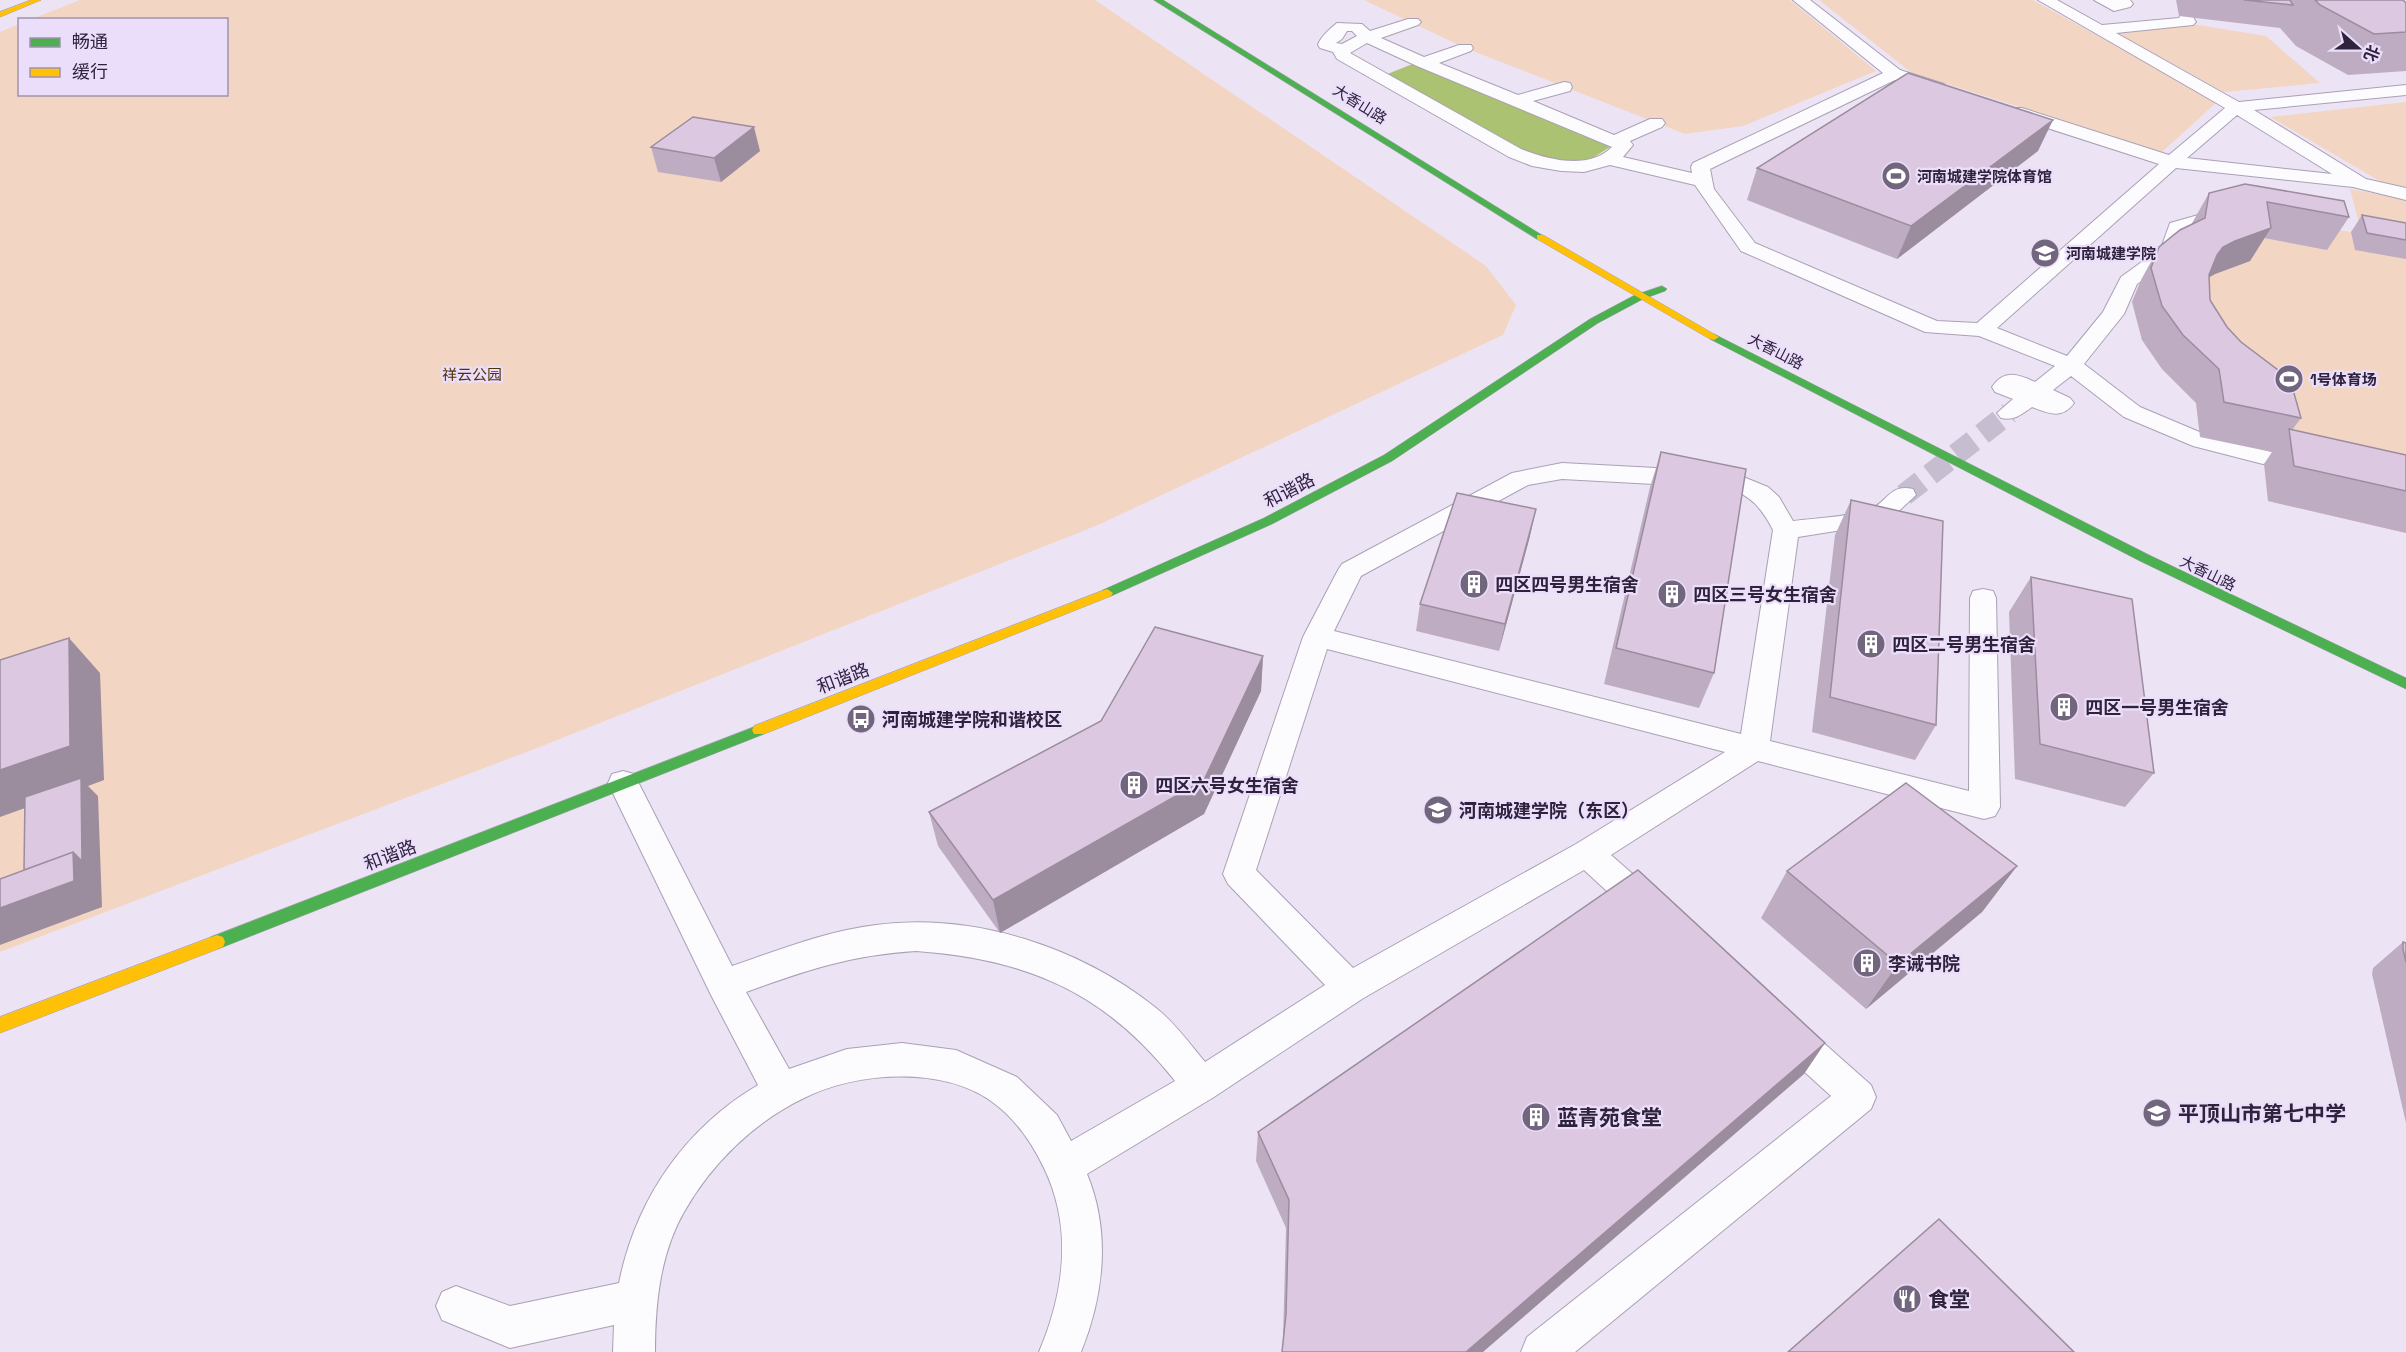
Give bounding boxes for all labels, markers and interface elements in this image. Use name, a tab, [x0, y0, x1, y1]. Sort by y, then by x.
legend	[18, 18, 228, 96]
north arrow	[2328, 18, 2388, 78]
text: 畅通	[72, 30, 108, 53]
text: 北	[2359, 42, 2384, 64]
text: 缓行	[72, 60, 108, 83]
street label: 大香山路	[1330, 80, 1390, 128]
sports icon: 河南城建学院体育馆	[1880, 160, 1912, 192]
place label: 河南城建学院体育馆	[1917, 167, 2052, 186]
school or university icon: 河南城建学院	[2029, 237, 2061, 269]
place label: 河南城建学院	[2066, 244, 2156, 263]
street label: 大香山路	[1745, 329, 1807, 373]
sports icon: 1号体育场	[2273, 363, 2305, 395]
park label: 祥云公园	[442, 365, 502, 384]
place label: 1号体育场	[2310, 370, 2377, 389]
street label: 和谐路	[1260, 467, 1318, 513]
street label: 大香山路	[2177, 551, 2239, 595]
building icon: 四区四号男生宿舍	[1458, 568, 1490, 600]
place label: 四区四号男生宿舍	[1495, 573, 1639, 596]
building icon: 四区三号女生宿舍	[1656, 578, 1688, 610]
place label: 四区三号女生宿舍	[1693, 583, 1837, 606]
building icon: 四区二号男生宿舍	[1855, 628, 1887, 660]
place label: 四区二号男生宿舍	[1892, 633, 2036, 656]
street label: 和谐路	[814, 658, 872, 698]
building icon: 四区一号男生宿舍	[2048, 691, 2080, 723]
place label: 四区一号男生宿舍	[2085, 696, 2229, 719]
bus stop icon: 河南城建学院和谐校区	[845, 703, 877, 735]
place label: 河南城建学院和谐校区	[882, 708, 1062, 731]
building icon: 四区六号女生宿舍	[1118, 769, 1150, 801]
place label: 四区六号女生宿舍	[1155, 774, 1299, 797]
school or university icon: 河南城建学院（东区）	[1422, 794, 1454, 826]
place label: 河南城建学院（东区）	[1459, 799, 1639, 822]
street label: 和谐路	[361, 835, 419, 875]
building icon: 李诫书院	[1851, 947, 1883, 979]
place label: 李诫书院	[1888, 952, 1960, 975]
school or university icon: 平顶山市第七中学	[2141, 1097, 2173, 1129]
place label: 平顶山市第七中学	[2178, 1100, 2346, 1127]
building icon: 蓝青苑食堂	[1520, 1101, 1552, 1133]
place label: 蓝青苑食堂	[1557, 1104, 1662, 1131]
restaurant icon: 食堂	[1891, 1283, 1923, 1315]
place label: 食堂	[1928, 1286, 1970, 1313]

